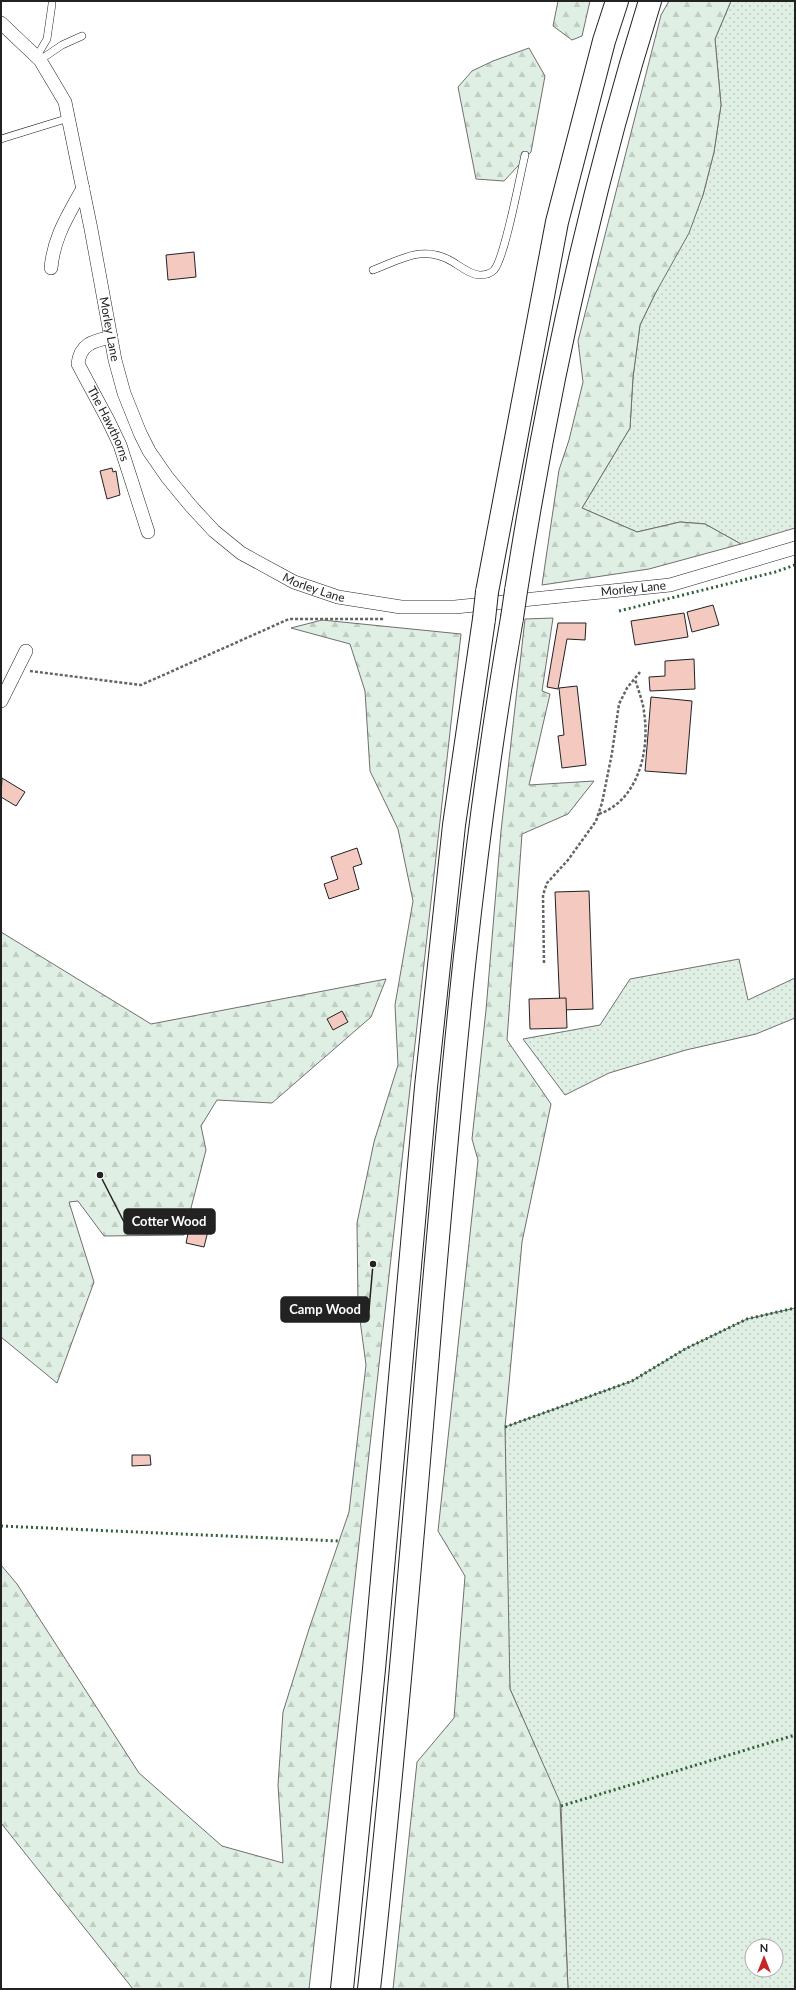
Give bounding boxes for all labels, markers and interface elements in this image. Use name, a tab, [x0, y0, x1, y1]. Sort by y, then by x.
street label: Morley Lane	[97, 295, 123, 362]
street label: The Hawthorns	[84, 384, 133, 463]
street label: Morley Lane	[280, 569, 346, 605]
street label: Morley Lane	[600, 577, 667, 599]
callout: Cotter Wood	[124, 1209, 215, 1234]
text: Cotter Wood	[132, 1213, 206, 1229]
callout: Camp Wood	[281, 1297, 369, 1322]
text: Camp Wood	[289, 1301, 361, 1317]
north arrow	[744, 1938, 784, 1978]
text: N	[760, 1941, 768, 1954]

